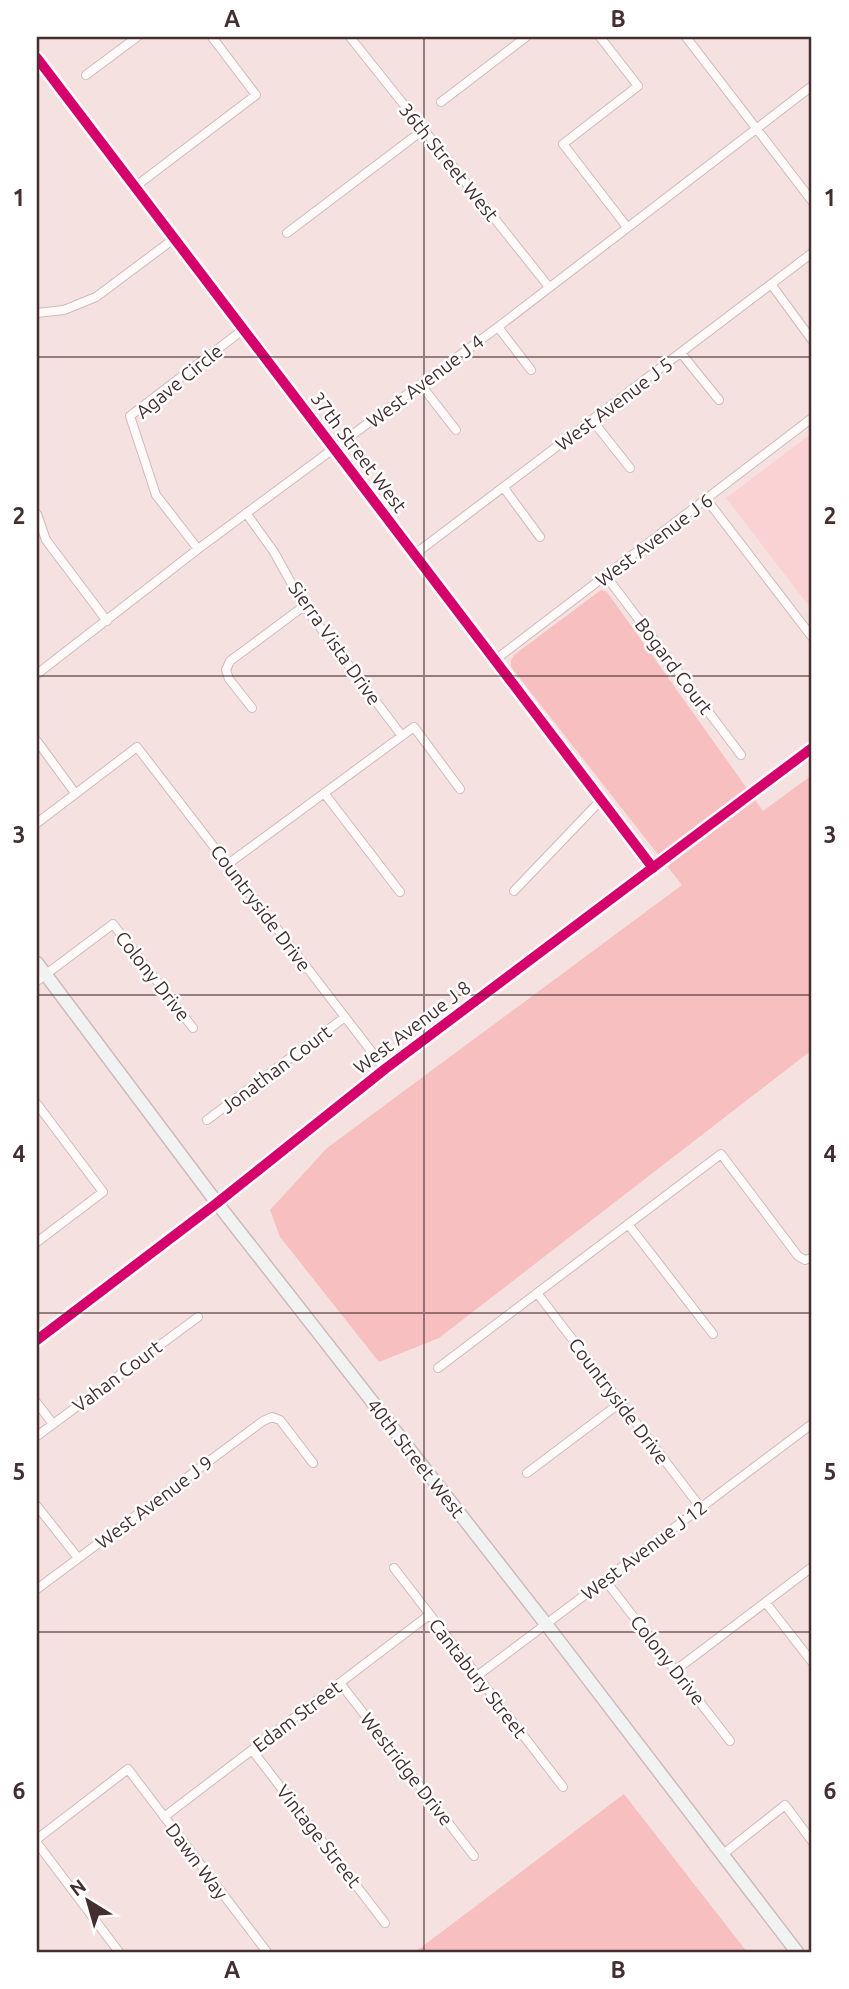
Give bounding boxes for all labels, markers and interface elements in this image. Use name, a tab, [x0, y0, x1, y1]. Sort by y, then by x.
text: A	[224, 6, 240, 31]
text: B	[610, 6, 626, 31]
street label: 36th Street West	[395, 99, 504, 226]
text: 1	[13, 185, 25, 210]
text: 1	[824, 185, 836, 210]
street label: West Avenue J 4	[362, 330, 488, 432]
street label: Agave Circle	[131, 339, 227, 423]
street label: West Avenue J 5	[551, 353, 677, 455]
street label: 37th Street West	[307, 387, 412, 517]
street label: West Avenue J 6	[591, 489, 717, 591]
text: 2	[13, 503, 25, 528]
text: 2	[824, 503, 836, 528]
street label: Sierra Vista Drive	[284, 577, 386, 709]
street label: Bogard Court	[631, 614, 718, 719]
text: 3	[13, 822, 25, 847]
text: 3	[824, 822, 836, 847]
street label: Countryside Drive	[206, 841, 316, 975]
street label: Colony Drive	[111, 927, 195, 1025]
street label: West Avenue J 8	[349, 976, 475, 1078]
street label: Jonathan Court	[216, 1020, 336, 1118]
text: 4	[13, 1141, 26, 1166]
text: 4	[824, 1141, 837, 1166]
street label: Countryside Drive	[564, 1334, 674, 1468]
street label: Vahan Court	[68, 1335, 166, 1417]
street label: 40th Street West	[363, 1394, 470, 1522]
street label: West Avenue J 9	[91, 1451, 217, 1553]
text: 5	[13, 1459, 25, 1484]
text: 5	[824, 1459, 836, 1484]
street label: West Avenue J 12	[577, 1496, 711, 1604]
street label: Colony Drive	[626, 1611, 710, 1709]
street label: Cantabury Street	[425, 1614, 532, 1743]
street label: Edam Street	[248, 1675, 346, 1756]
street label: Westridge Drive	[356, 1708, 458, 1830]
text: 6	[13, 1778, 26, 1803]
text: 6	[824, 1778, 837, 1803]
street label: Vintage Street	[272, 1780, 366, 1892]
street label: Dawn Way	[161, 1819, 233, 1903]
north arrow	[52, 1867, 122, 1937]
text: N	[65, 1874, 90, 1900]
text: A	[224, 1957, 240, 1982]
text: B	[610, 1957, 626, 1982]

